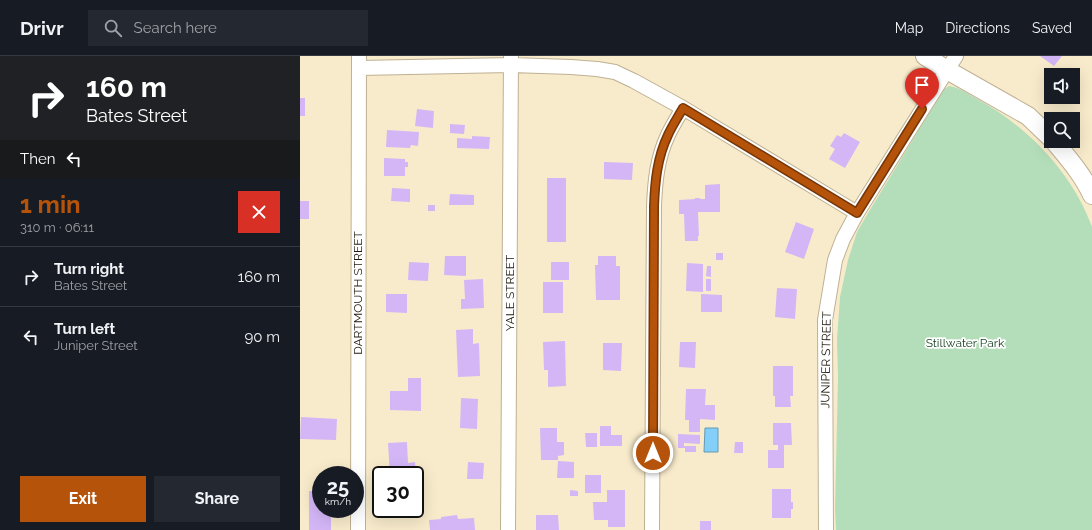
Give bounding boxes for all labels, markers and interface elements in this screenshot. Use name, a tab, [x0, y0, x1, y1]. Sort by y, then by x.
search box	[88, 10, 368, 46]
text: Drivr	[20, 17, 64, 39]
icon: search	[102, 17, 124, 39]
text: Search here	[134, 19, 217, 37]
text: Map	[895, 20, 923, 36]
text: Directions	[945, 20, 1010, 36]
text: Saved	[1032, 20, 1072, 36]
pin	[905, 68, 939, 109]
map controls	[1044, 68, 1080, 148]
button: sound	[1044, 68, 1080, 104]
text: 160 m	[86, 71, 167, 104]
icon: right	[20, 72, 72, 124]
icon: arrive	[911, 74, 933, 96]
text: Bates Street	[86, 105, 187, 126]
button: search	[1044, 112, 1080, 148]
icon: left	[63, 148, 85, 170]
text: Then	[20, 150, 55, 168]
text: 1 min	[20, 190, 81, 219]
button: close	[238, 191, 280, 233]
text: 310 m · 06:11	[20, 220, 94, 235]
street label: DARTMOUTH STREET	[351, 230, 365, 355]
street label: YALE STREET	[503, 254, 517, 331]
text: Turn right	[54, 260, 124, 278]
icon: right	[20, 266, 42, 288]
text: 160 m	[238, 268, 280, 286]
text: Bates Street	[54, 278, 127, 293]
street label: JUNIPER STREET	[818, 311, 834, 409]
text: Turn left	[54, 320, 115, 338]
icon: left	[20, 326, 42, 348]
text: 90 m	[244, 328, 280, 346]
park label: Stillwater Park	[926, 336, 1005, 350]
text: Juniper Street	[54, 338, 138, 353]
position arrow	[632, 432, 674, 474]
speed limit sign: 30	[372, 466, 424, 518]
text: 25	[327, 475, 349, 499]
button: Exit	[20, 476, 146, 522]
button: Share	[154, 476, 280, 522]
text: km/h	[325, 496, 351, 507]

